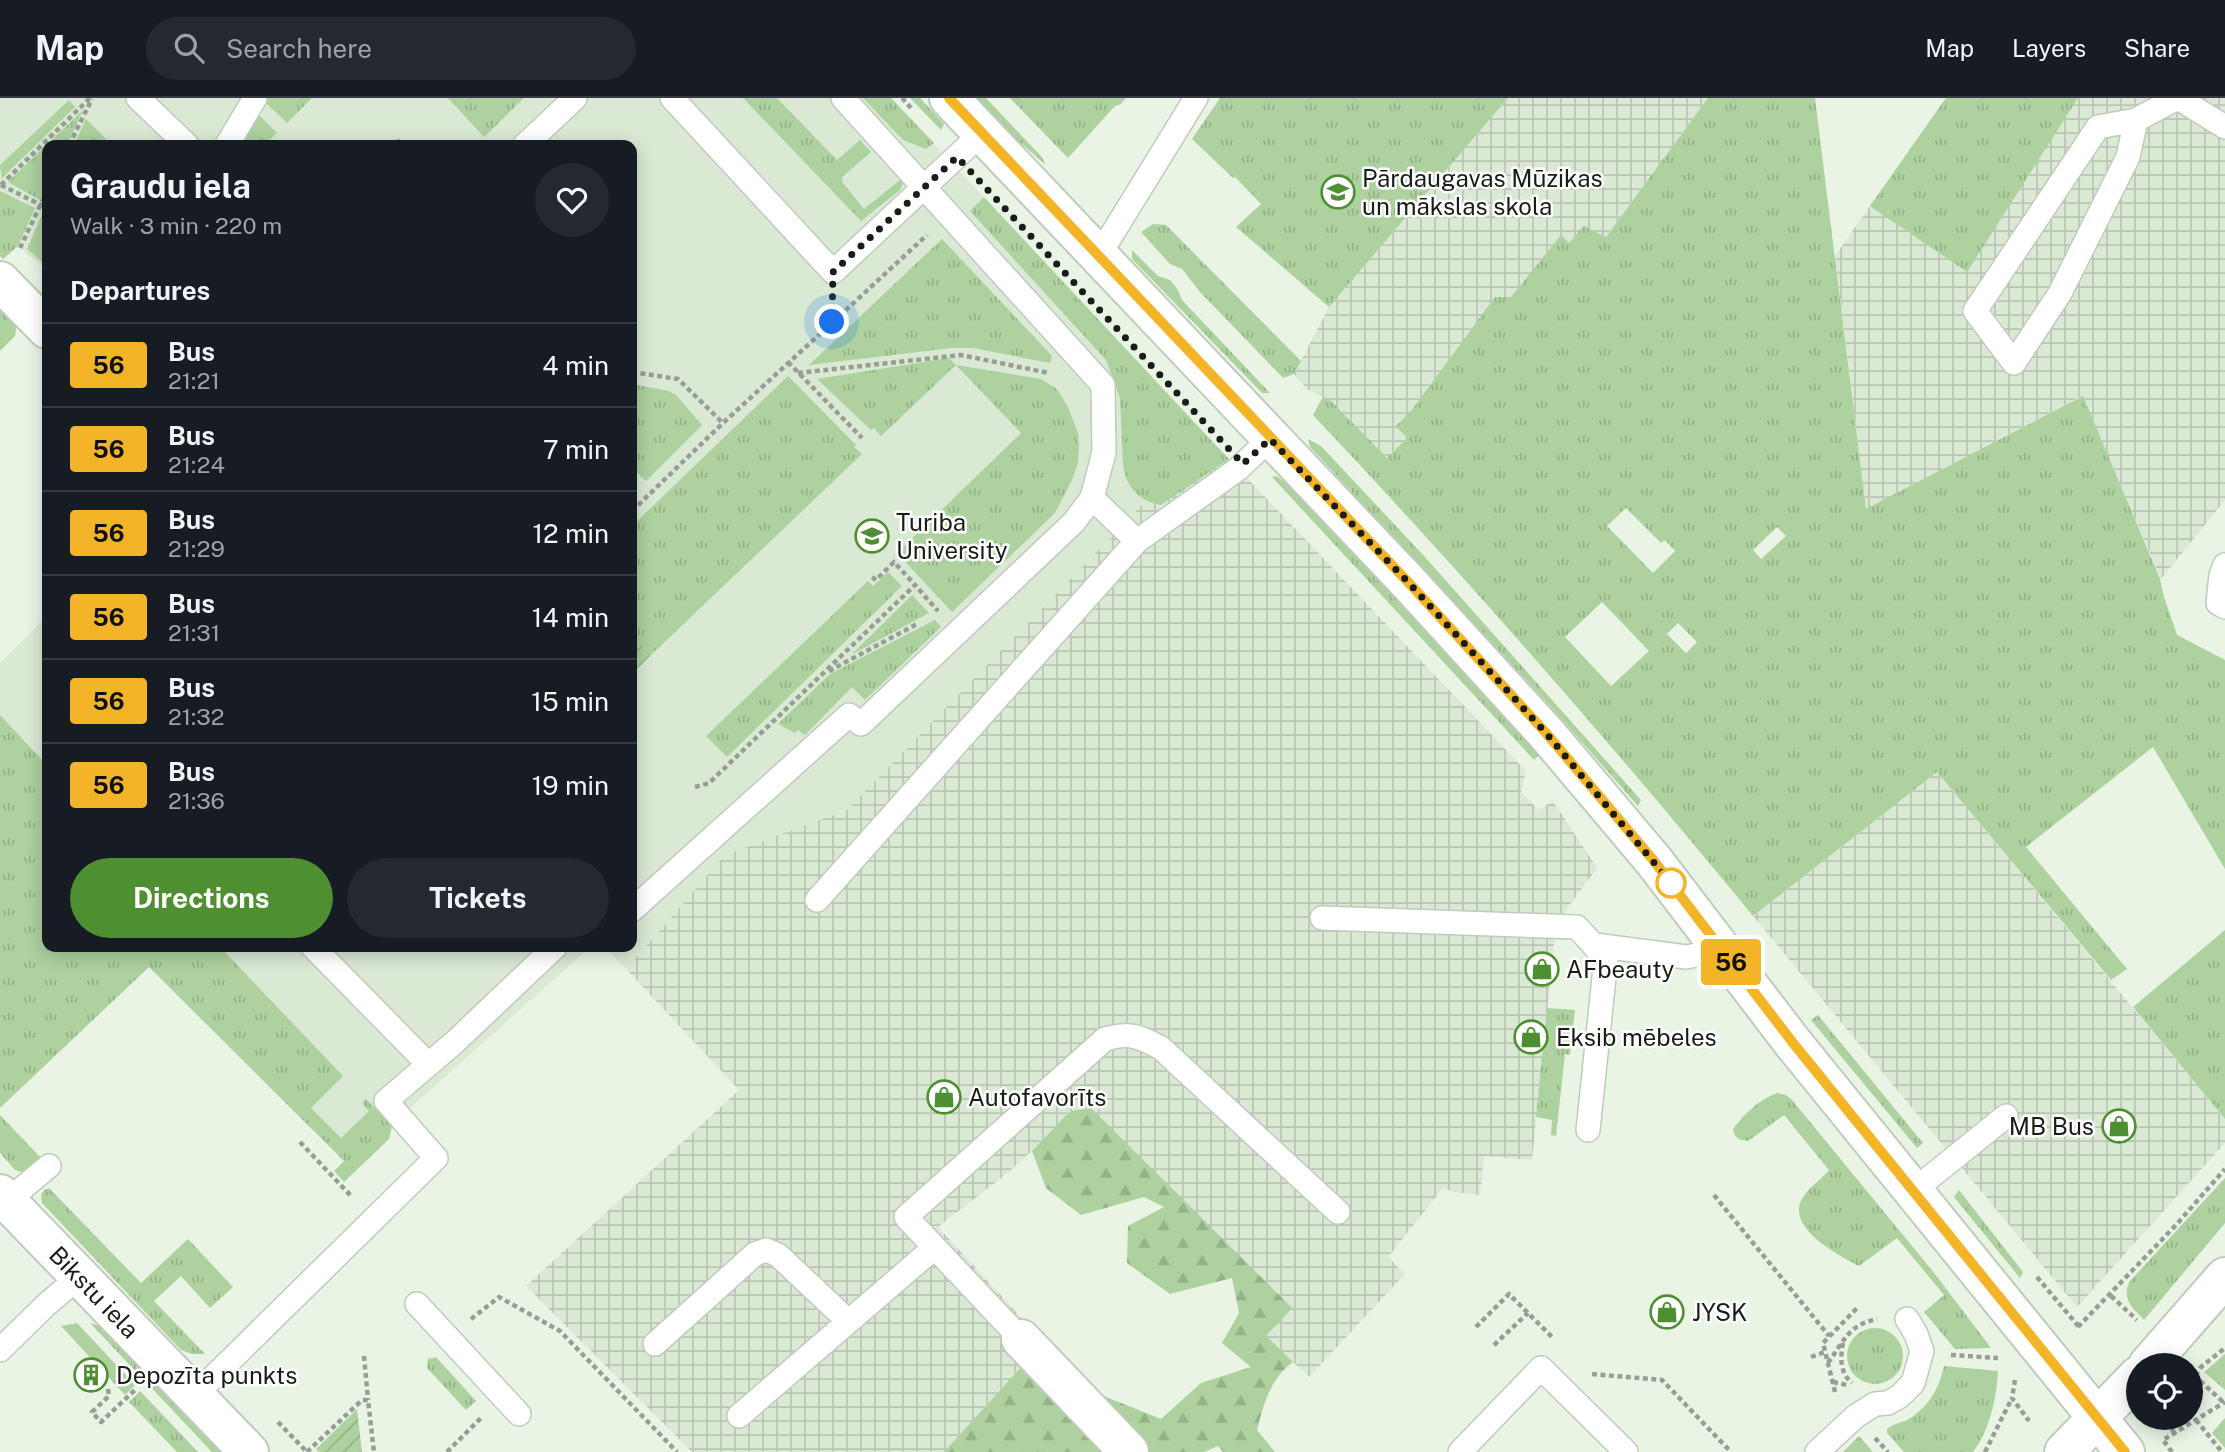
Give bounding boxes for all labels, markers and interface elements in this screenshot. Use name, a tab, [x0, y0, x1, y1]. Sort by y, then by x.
search box	[146, 17, 636, 80]
text: Map	[35, 29, 104, 67]
icon: search	[170, 29, 208, 67]
text: Search here	[226, 33, 372, 64]
text: Map	[1925, 34, 1974, 62]
text: Layers	[2012, 34, 2086, 62]
text: Share	[2124, 34, 2190, 62]
button: heart	[535, 163, 609, 237]
place label: Pārdaugavas Mūzikas un mākslas skola	[1362, 164, 1603, 220]
text: Graudu iela	[70, 167, 251, 205]
school or university icon: Pārdaugavas Mūzikas un mākslas skola	[1319, 173, 1357, 211]
text: Walk · 3 min · 220 m	[70, 212, 282, 239]
text: Departures	[70, 275, 210, 306]
your location	[814, 304, 849, 339]
text: Bus	[168, 336, 215, 367]
text: 4 min	[542, 350, 609, 381]
text: 56	[92, 351, 125, 379]
text: 21:21	[168, 367, 220, 394]
text: Bus	[168, 420, 215, 451]
text: 7 min	[543, 434, 609, 465]
text: 56	[92, 435, 125, 463]
text: 21:24	[168, 451, 225, 478]
text: Bus	[168, 504, 215, 535]
place label: Turiba University	[896, 508, 1008, 564]
school or university icon: Turiba University	[853, 517, 891, 555]
text: 12 min	[533, 518, 609, 549]
text: 56	[92, 519, 125, 547]
text: 21:29	[168, 535, 225, 562]
text: Bus	[168, 588, 215, 619]
text: 14 min	[532, 602, 609, 633]
text: 56	[92, 603, 125, 631]
text: 21:31	[168, 619, 220, 646]
text: Bus	[168, 672, 215, 703]
text: 15 min	[531, 686, 609, 717]
text: 56	[92, 687, 125, 715]
text: 21:32	[168, 703, 224, 730]
text: Bus	[168, 756, 215, 787]
text: 19 min	[532, 770, 609, 801]
text: 56	[92, 771, 125, 799]
text: 21:36	[168, 787, 225, 814]
button: Directions	[70, 858, 333, 938]
button: Tickets	[347, 858, 609, 938]
unlabelled marker	[1656, 868, 1686, 898]
line badge: 56	[1700, 939, 1762, 985]
text: 56	[1715, 948, 1747, 976]
shop icon: AFbeauty	[1523, 950, 1561, 988]
place label: AFbeauty	[1566, 955, 1675, 983]
shop icon: Eksib mēbeles	[1512, 1018, 1550, 1056]
place label: Eksib mēbeles	[1556, 1023, 1717, 1051]
shop icon: Autofavorīts	[925, 1078, 963, 1116]
place label: Autofavorīts	[968, 1083, 1106, 1111]
shop icon: MB Bus	[2100, 1107, 2138, 1145]
place label: MB Bus	[2009, 1112, 2094, 1140]
street label: Bikstu iela	[44, 1240, 145, 1343]
shop icon: JYSK	[1648, 1293, 1686, 1331]
place label: JYSK	[1692, 1298, 1747, 1326]
map controls	[2126, 1353, 2203, 1430]
button: locate	[2126, 1353, 2203, 1430]
building icon: Depozīta punkts	[72, 1356, 110, 1394]
place label: Depozīta punkts	[116, 1361, 297, 1389]

